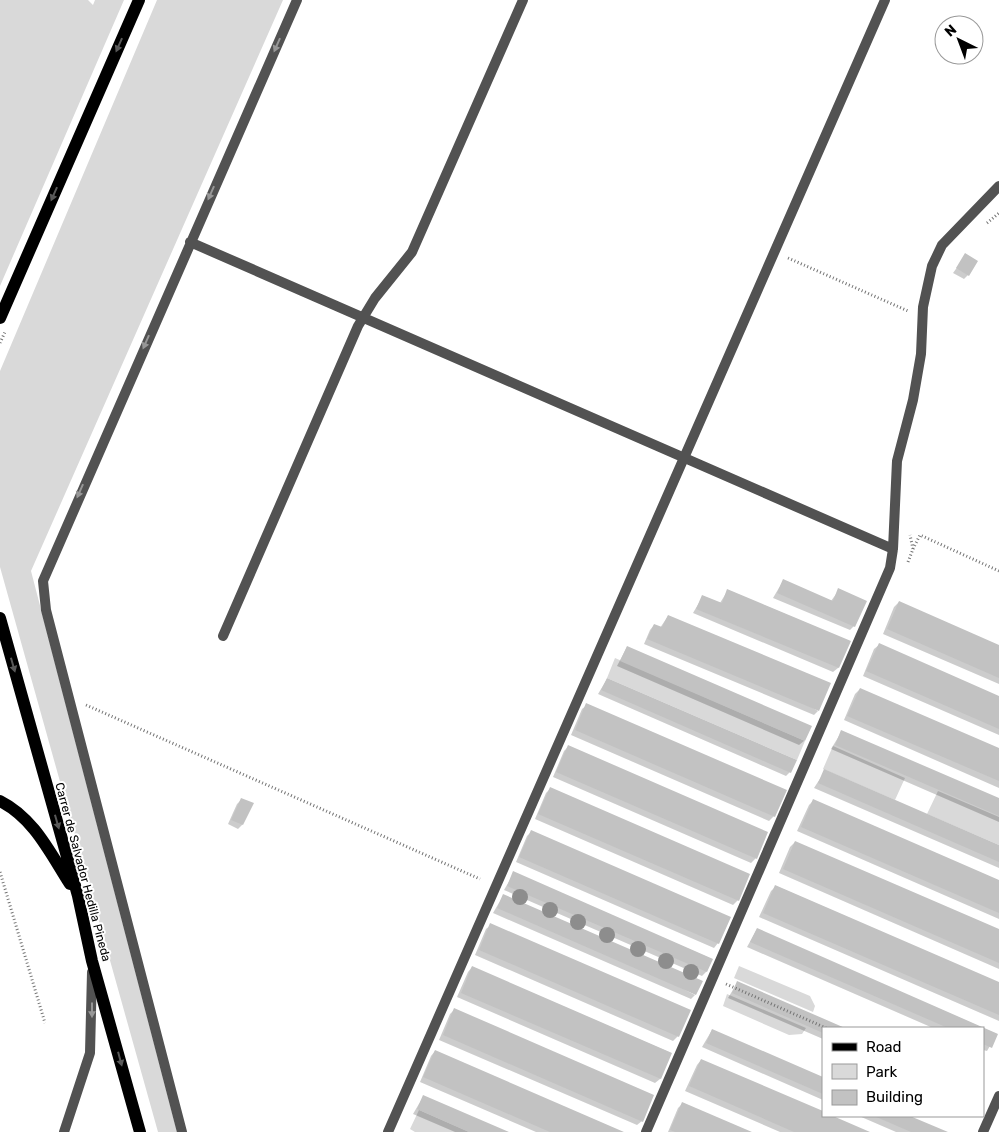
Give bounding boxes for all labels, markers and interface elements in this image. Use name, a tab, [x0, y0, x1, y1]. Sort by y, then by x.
north arrow	[934, 15, 984, 65]
text: N	[941, 21, 960, 40]
one-way arrow	[115, 38, 123, 52]
one-way arrow	[273, 38, 281, 52]
one-way arrow	[207, 186, 215, 200]
one-way arrow	[50, 187, 58, 201]
one-way arrow	[142, 335, 150, 349]
one-way arrow	[76, 484, 84, 498]
one-way arrow	[9, 658, 17, 673]
street label: Carrer de Salvador Hedilla Pineda	[52, 781, 114, 963]
one-way arrow	[53, 814, 61, 829]
one-way arrow	[88, 1002, 96, 1018]
legend	[822, 1027, 984, 1117]
text: Road	[866, 1038, 902, 1056]
one-way arrow	[116, 1052, 124, 1067]
text: Park	[866, 1063, 897, 1081]
text: Building	[866, 1088, 923, 1106]

